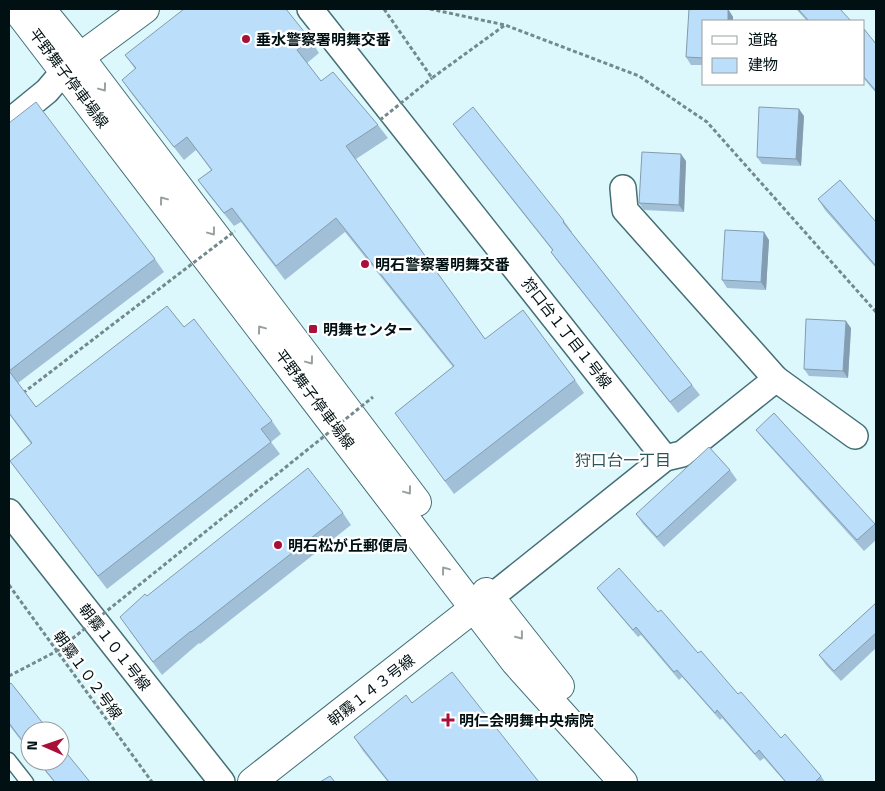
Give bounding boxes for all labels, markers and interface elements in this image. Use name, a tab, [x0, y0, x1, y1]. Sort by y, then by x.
legend	[702, 20, 865, 85]
street label: 平野舞子停車場線	[24, 23, 114, 133]
place label: 垂水警察署明舞交番	[256, 28, 391, 51]
text: 道路	[748, 28, 778, 51]
marker: 垂水警察署明舞交番	[240, 33, 252, 45]
text: 建物	[748, 53, 778, 76]
one-way arrow	[98, 82, 106, 91]
one-way arrow	[160, 197, 168, 206]
one-way arrow	[206, 226, 215, 236]
place label: 明石警察署明舞交番	[375, 253, 510, 276]
marker: 明石警察署明舞交番	[359, 258, 371, 270]
street label: 狩口台１丁目１号線	[516, 273, 618, 393]
place label: 明舞センター	[323, 318, 413, 341]
marker: 明舞センター	[307, 323, 319, 335]
one-way arrow	[258, 325, 267, 335]
street label: 平野舞子停車場線	[270, 344, 360, 454]
one-way arrow	[304, 355, 313, 365]
district label: 狩口台一丁目	[575, 448, 671, 472]
one-way arrow	[403, 485, 411, 494]
place label: 明石松が丘郵便局	[288, 534, 408, 557]
marker: 明石松が丘郵便局	[272, 539, 284, 551]
one-way arrow	[442, 567, 450, 576]
street label: 朝霧１０１号線	[74, 599, 156, 695]
street label: 朝霧１０２号線	[48, 626, 128, 724]
one-way arrow	[515, 630, 523, 639]
street label: 朝霧１４３号線	[323, 649, 419, 731]
place label: 明仁会明舞中央病院	[459, 709, 594, 732]
marker: 明仁会明舞中央病院	[441, 713, 455, 727]
north arrow	[20, 721, 70, 771]
text: N	[21, 740, 42, 751]

